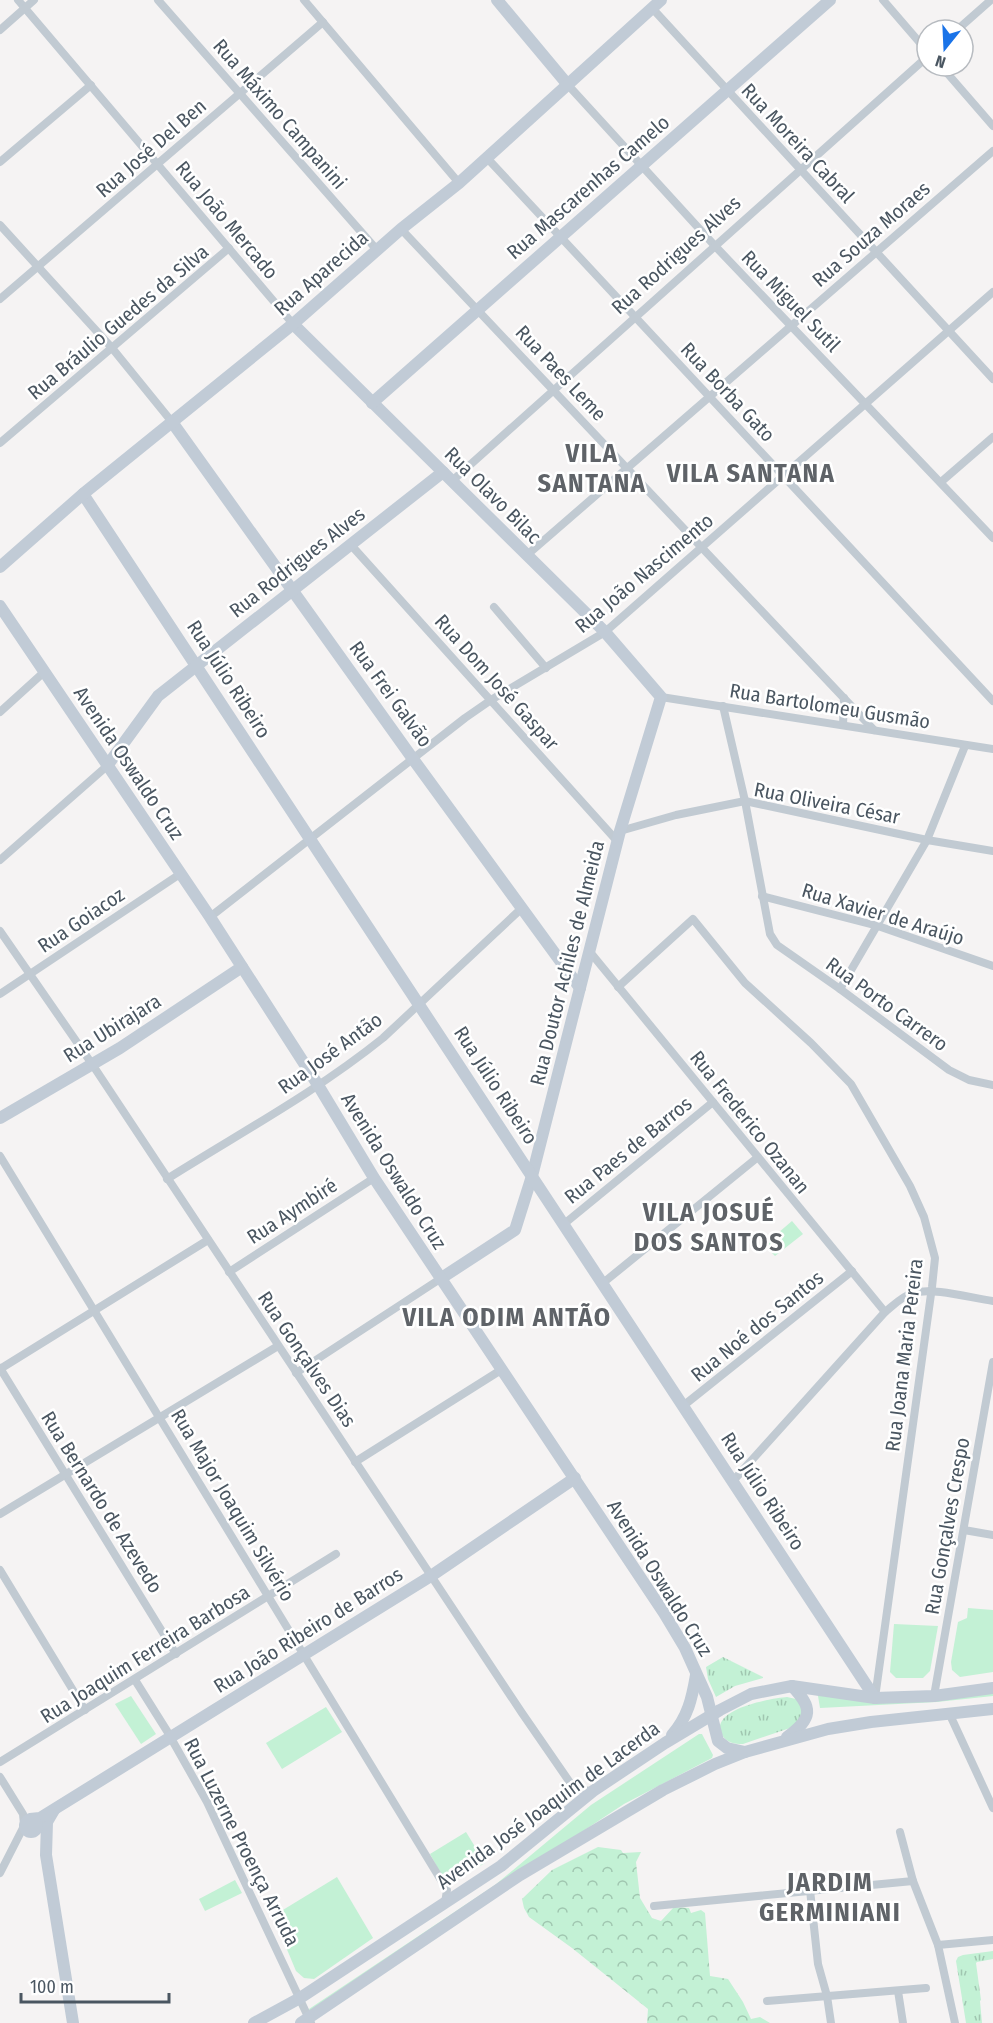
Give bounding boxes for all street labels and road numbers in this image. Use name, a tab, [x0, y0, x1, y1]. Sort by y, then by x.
street label: Rua Máximo Campanini	[208, 34, 352, 194]
street label: Rua Moreira Cabral	[737, 78, 859, 208]
street label: Rua José Del Ben	[91, 94, 211, 202]
street label: Rua Mascarenhas Camelo	[502, 110, 674, 264]
street label: Rua João Mercado	[171, 156, 283, 284]
street label: Rua Souza Moraes	[807, 176, 935, 292]
street label: Rua Rodrigues Alves	[607, 191, 745, 319]
street label: Rua Aparecida	[269, 226, 373, 320]
street label: Rua Bráulio Guedes da Silva	[23, 239, 213, 405]
street label: Rua Miguel Sutil	[737, 245, 845, 357]
street label: Rua Paes Leme	[511, 320, 611, 426]
street label: Rua Borba Gato	[676, 337, 780, 447]
street label: Rua Olavo Bilac	[440, 442, 547, 549]
street label: Rua Rodrigues Alves	[224, 502, 370, 622]
street label: Rua João Nascimento	[570, 508, 718, 638]
street label: Rua Dom José Gaspar	[430, 609, 564, 755]
street label: Rua Júlio Ribeiro	[182, 616, 276, 742]
street label: Rua Frei Galvão	[345, 636, 437, 752]
street label: Rua Bartolomeu Gusmão	[728, 678, 932, 734]
street label: Avenida Oswaldo Cruz	[69, 682, 189, 844]
street label: Rua Oliveira César	[752, 777, 902, 829]
street label: Rua Doutor Achiles de Almeida	[525, 838, 609, 1088]
street label: Rua Xavier de Araújo	[799, 878, 967, 950]
street label: Rua Goiacoz	[33, 882, 129, 958]
street label: Rua Porto Carrero	[821, 952, 953, 1056]
street label: Rua Ubirajara	[59, 989, 165, 1067]
street label: Rua José Antão	[273, 1007, 387, 1099]
street label: Rua Júlio Ribeiro	[449, 1022, 543, 1148]
street label: Rua Frederico Ozanan	[685, 1046, 815, 1198]
street label: Avenida Oswaldo Cruz	[336, 1088, 452, 1254]
street label: Rua Paes de Barros	[560, 1091, 696, 1209]
street label: Rua Aymbiré	[242, 1173, 342, 1249]
street label: Rua Joana Maria Pereira	[880, 1257, 928, 1453]
street label: Rua Noé dos Santos	[686, 1265, 828, 1387]
street label: Rua Gonçalves Dias	[253, 1287, 361, 1431]
street label: Rua Major Joaquim Silvério	[166, 1404, 300, 1606]
street label: Rua Bernardo de Azevedo	[36, 1407, 168, 1597]
street label: Rua Júlio Ribeiro	[716, 1428, 810, 1554]
street label: Rua Gonçalves Crespo	[920, 1436, 974, 1616]
street label: Avenida Oswaldo Cruz	[602, 1495, 718, 1661]
street label: Rua João Ribeiro de Barros	[209, 1562, 407, 1698]
street label: Rua Joaquim Ferreira Barbosa	[36, 1580, 254, 1728]
street label: Avenida José Joaquim de Lacerda	[432, 1716, 664, 1894]
street label: Rua Luzerne Proença Arruda	[179, 1734, 305, 1950]

